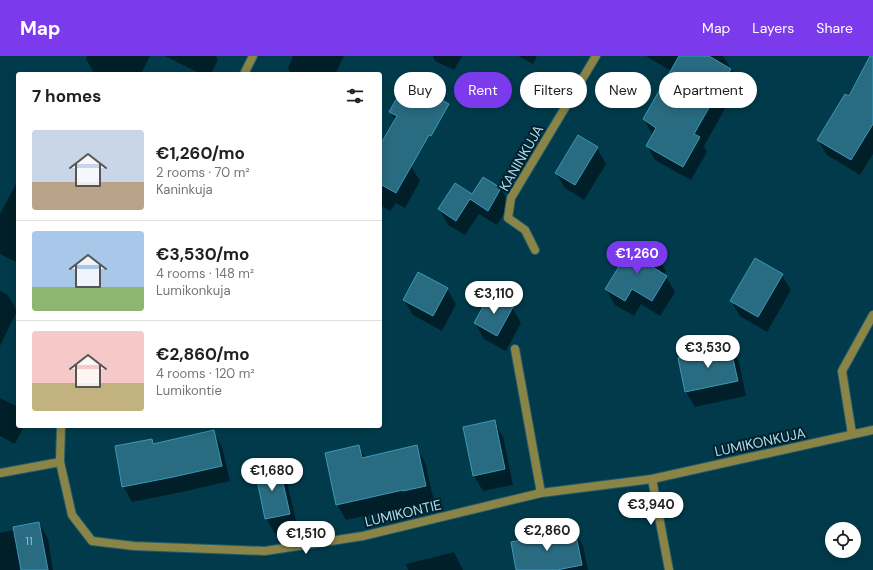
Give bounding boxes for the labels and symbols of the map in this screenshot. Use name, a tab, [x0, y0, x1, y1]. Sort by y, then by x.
street label: KANINKUJA	[495, 122, 547, 194]
pin: €1,260	[604, 241, 670, 275]
pin: €3,110	[461, 281, 527, 315]
pin: €3,530	[675, 335, 741, 369]
street label: LUMIKONKUJA	[713, 424, 807, 460]
pin: €1,680	[239, 458, 305, 492]
pin: €3,940	[618, 492, 684, 526]
street label: LUMIKONTIE	[363, 495, 443, 531]
pin: €2,860	[514, 518, 580, 552]
pin: €1,510	[273, 521, 339, 555]
house number: 11	[25, 533, 33, 549]

